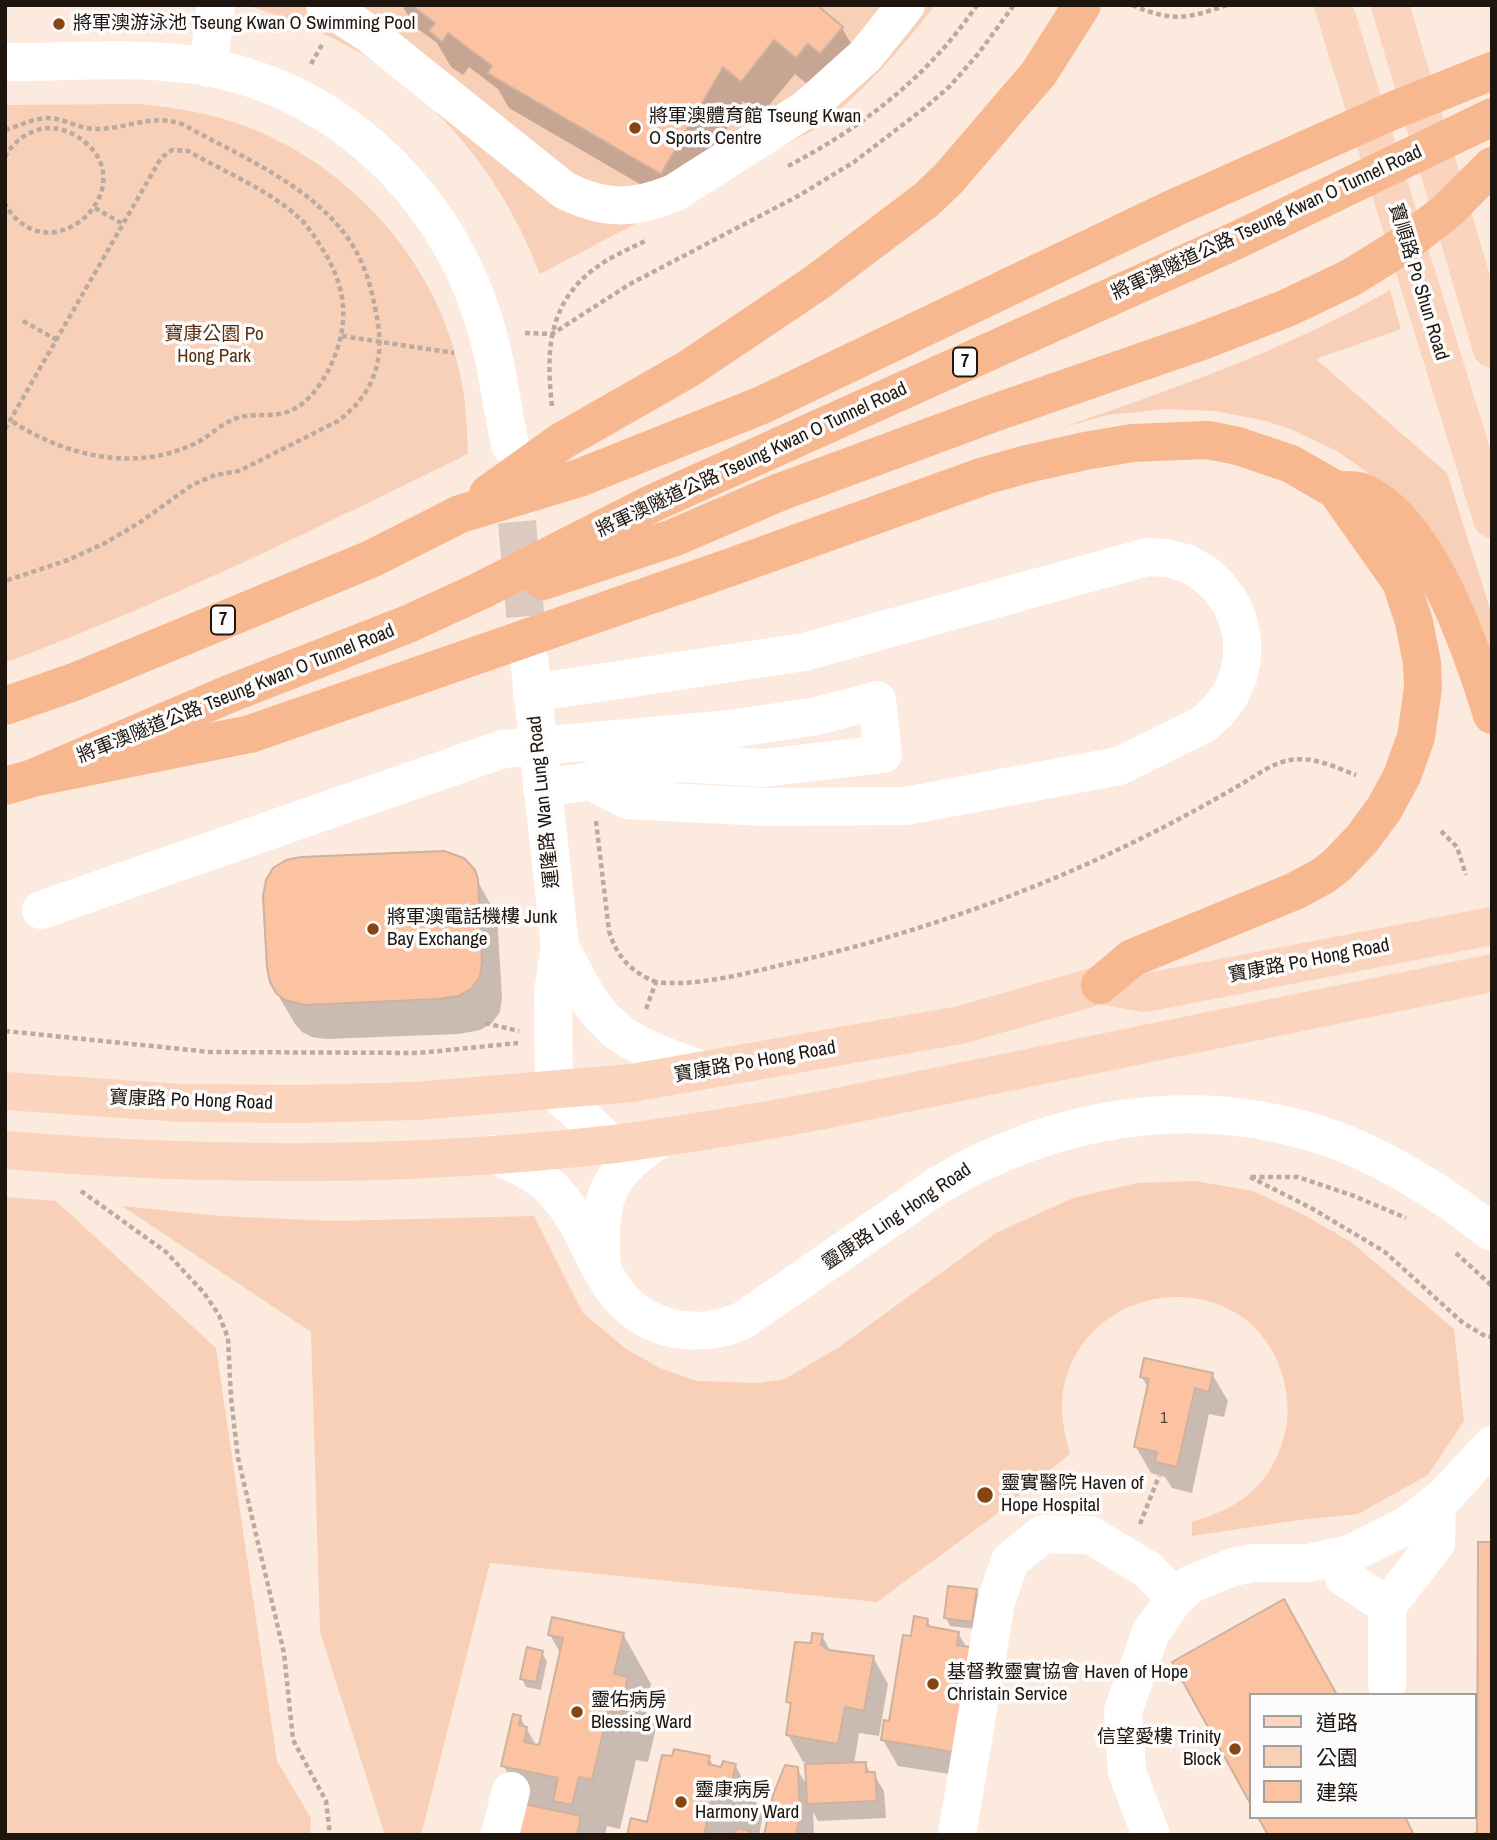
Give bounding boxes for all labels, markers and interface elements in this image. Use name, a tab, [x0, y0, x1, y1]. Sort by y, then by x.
place label: 將軍澳游泳池 Tseung Kwan O Swimming Pool	[73, 13, 415, 35]
marker: 將軍澳游泳池 Tseung Kwan O Swimming Pool	[51, 16, 67, 32]
place label: 將軍澳體育館 Tseung Kwan O Sports Centre	[649, 106, 861, 150]
marker: 將軍澳體育館 Tseung Kwan O Sports Centre	[627, 120, 643, 136]
street label: 將軍澳隧道公路 Tseung Kwan O Tunnel Road	[1108, 141, 1426, 305]
street label: 寶順路 Po Shun Road	[1383, 201, 1453, 363]
park label: 寶康公園 Po Hong Park	[164, 324, 264, 368]
road number: 7	[953, 348, 977, 376]
street label: 將軍澳隧道公路 Tseung Kwan O Tunnel Road	[593, 378, 911, 542]
road number: 7	[211, 606, 235, 634]
street label: 將軍澳隧道公路 Tseung Kwan O Tunnel Road	[74, 620, 398, 768]
street label: 運隆路 Wan Lung Road	[524, 715, 564, 889]
place label: 將軍澳電話機樓 Junk Bay Exchange	[387, 907, 557, 951]
marker: 將軍澳電話機樓 Junk Bay Exchange	[365, 921, 381, 937]
street label: 寶康路 Po Hong Road	[1227, 934, 1391, 988]
street label: 寶康路 Po Hong Road	[672, 1037, 838, 1087]
street label: 寶康路 Po Hong Road	[109, 1087, 273, 1115]
street label: 靈康路 Ling Hong Road	[818, 1159, 976, 1275]
house number: 1	[1160, 1409, 1168, 1429]
place label: 靈實醫院 Haven of Hope Hospital	[1001, 1473, 1144, 1517]
marker: 靈實醫院 Haven of Hope Hospital	[975, 1485, 995, 1505]
place label: 基督教靈實協會 Haven of Hope Christain Service	[947, 1662, 1188, 1706]
marker: 基督教靈實協會 Haven of Hope Christain Service	[925, 1676, 941, 1692]
place label: 靈佑病房 Blessing Ward	[591, 1690, 692, 1734]
legend	[1248, 1693, 1476, 1819]
marker: 靈佑病房 Blessing Ward	[569, 1704, 585, 1720]
text: 道路	[1316, 1708, 1358, 1737]
place label: 信望愛樓 Trinity Block	[1097, 1727, 1221, 1771]
marker: 信望愛樓 Trinity Block	[1227, 1741, 1243, 1757]
text: 公園	[1316, 1743, 1358, 1772]
text: 建築	[1316, 1778, 1358, 1807]
place label: 靈康病房 Harmony Ward	[695, 1780, 799, 1824]
marker: 靈康病房 Harmony Ward	[673, 1794, 689, 1810]

